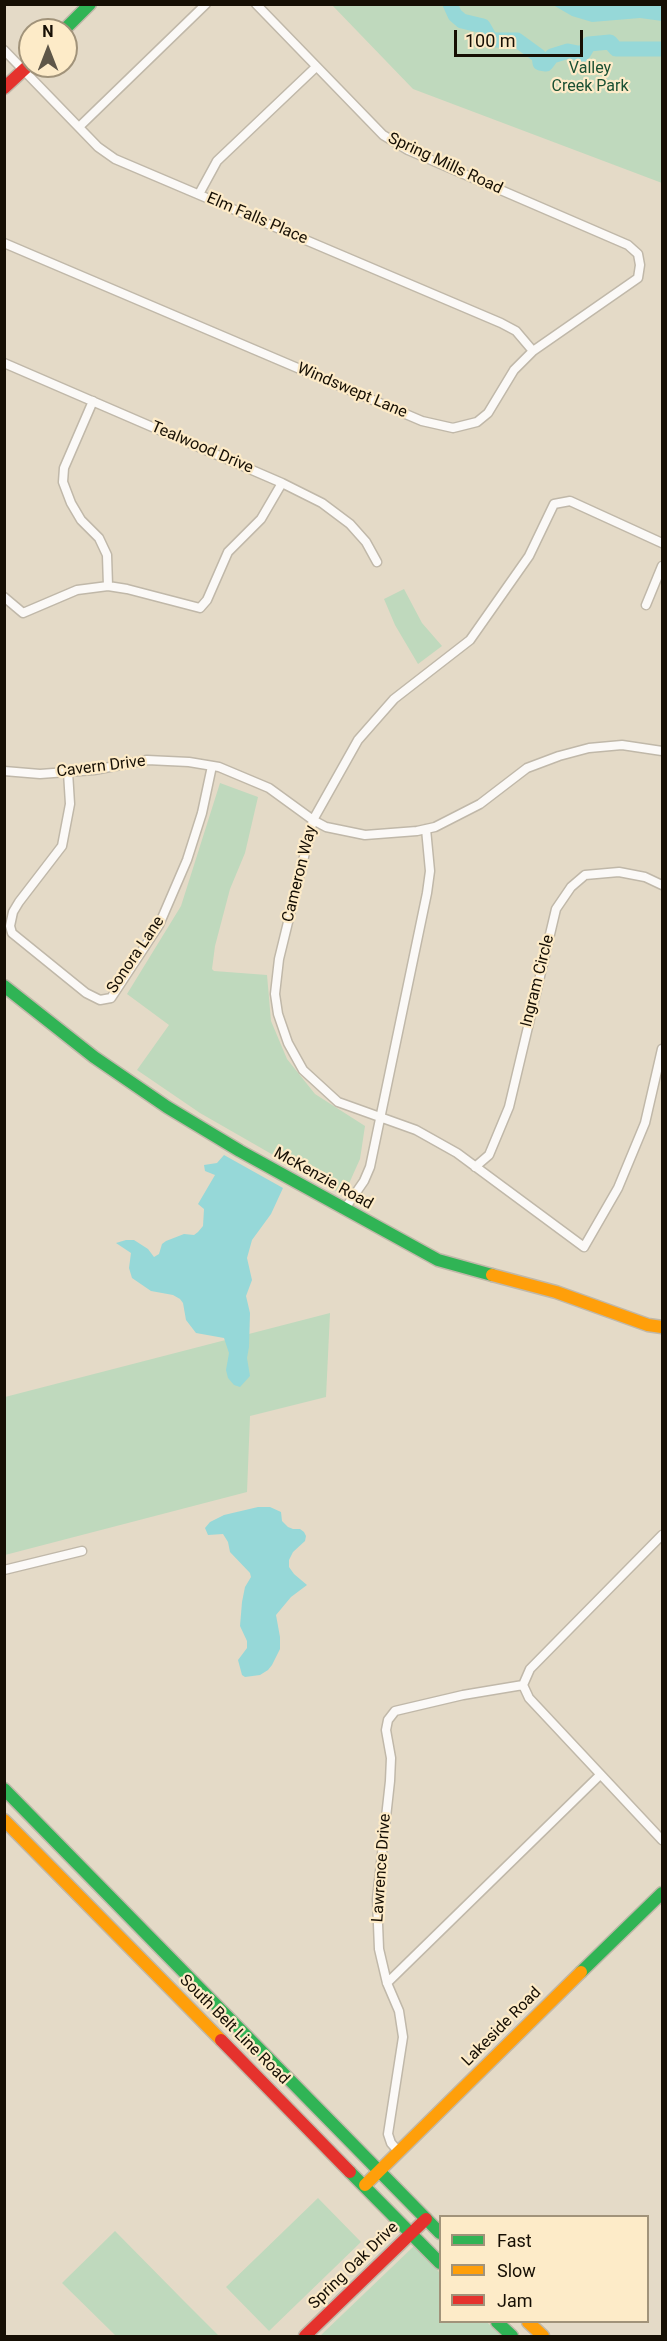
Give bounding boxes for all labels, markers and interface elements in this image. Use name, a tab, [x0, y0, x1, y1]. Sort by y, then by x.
north arrow	[18, 18, 78, 78]
scale bar	[457, 18, 586, 56]
text: N	[42, 22, 54, 41]
text: 100 m	[465, 30, 516, 51]
park label: Valley Creek Park	[552, 59, 628, 97]
street label: Spring Mills Road	[385, 129, 505, 199]
street label: Elm Falls Place	[204, 189, 310, 249]
street label: Windswept Lane	[294, 359, 410, 423]
street label: Tealwood Drive	[148, 418, 256, 478]
street label: Cavern Drive	[56, 752, 146, 782]
street label: Cameron Way	[279, 824, 321, 924]
street label: Sonora Lane	[103, 913, 169, 997]
street label: Ingram Circle	[517, 933, 559, 1029]
street label: McKenzie Road	[270, 1144, 376, 1214]
street label: Lawrence Drive	[369, 1813, 395, 1923]
street label: South Belt Line Road	[175, 1971, 293, 2089]
street label: Lakeside Road	[458, 1983, 546, 2071]
legend	[439, 2215, 649, 2323]
street label: Spring Oak Drive	[305, 2218, 403, 2314]
text: Fast	[497, 2230, 532, 2251]
text: Slow	[497, 2260, 536, 2281]
text: Jam	[497, 2290, 533, 2311]

